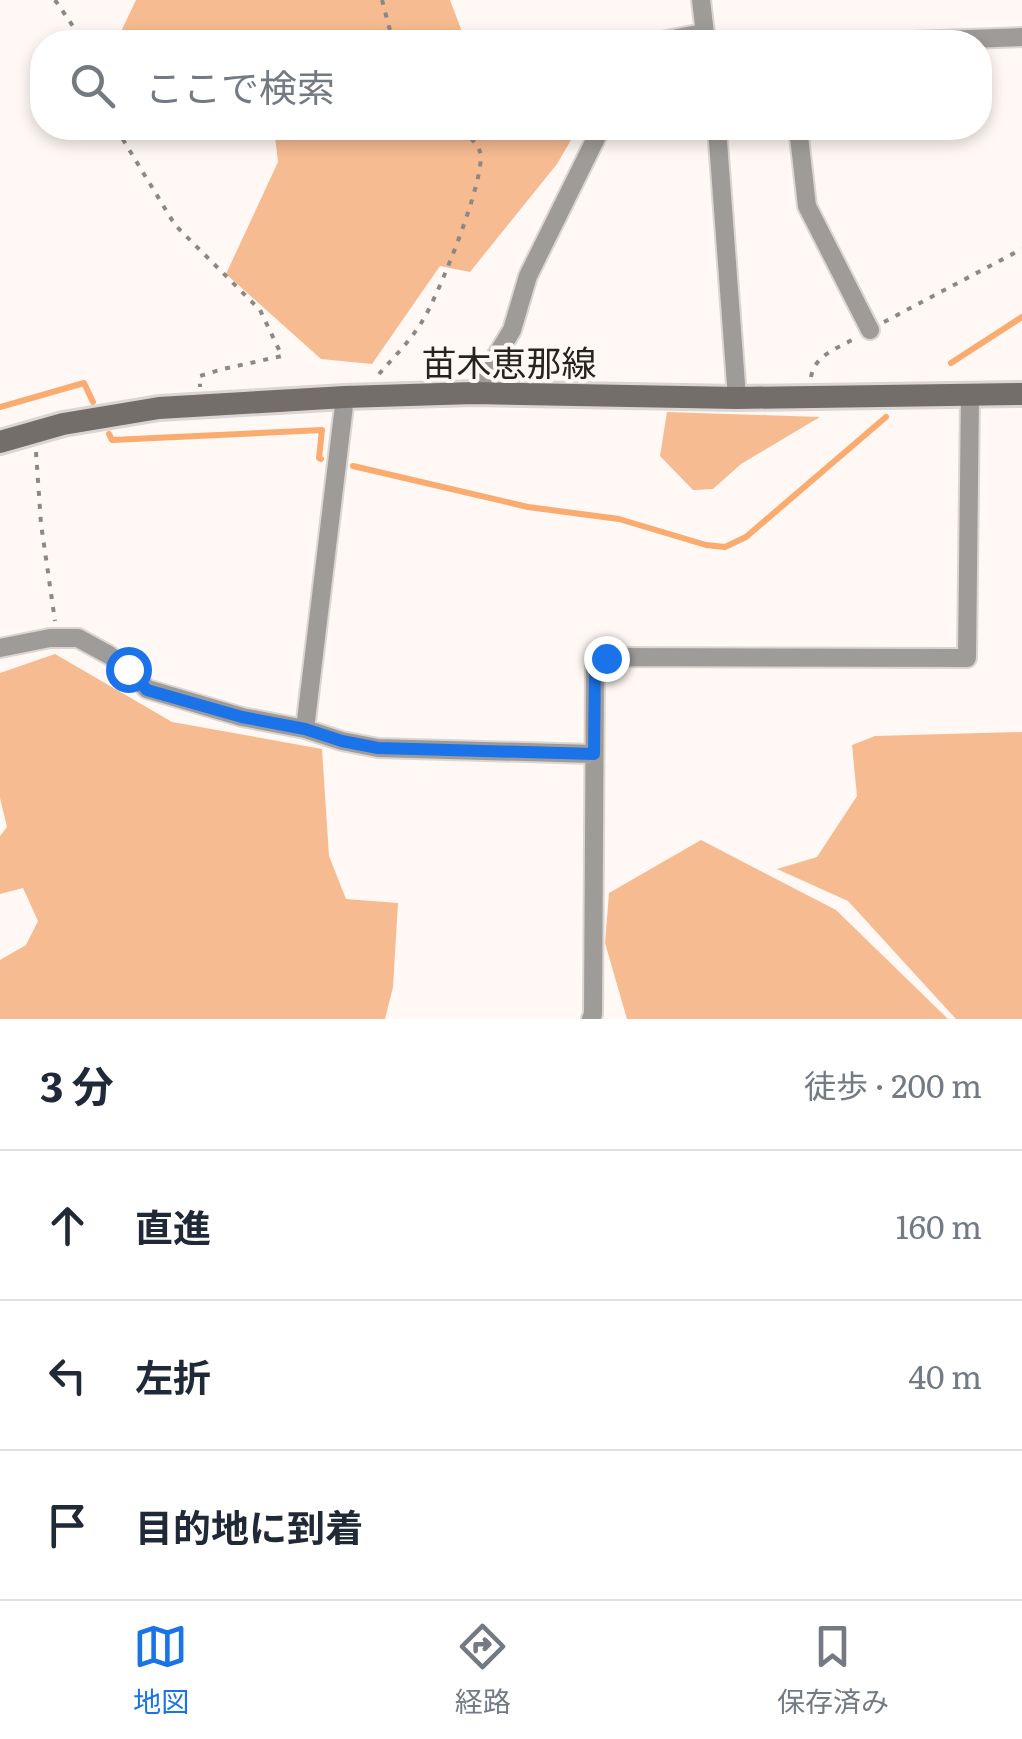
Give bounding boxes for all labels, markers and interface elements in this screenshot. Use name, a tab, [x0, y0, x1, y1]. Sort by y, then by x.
search box	[30, 30, 992, 140]
text: ここで検索	[145, 57, 335, 114]
icon: search	[65, 58, 120, 113]
street label: 苗木恵那線	[421, 335, 597, 387]
route end	[584, 636, 630, 682]
route start	[106, 647, 152, 693]
text: 3 分	[40, 1053, 114, 1115]
text: 徒歩 · 200 m	[804, 1060, 982, 1108]
text: 直進	[135, 1197, 211, 1254]
icon: ahead	[40, 1198, 95, 1253]
text: 160 m	[896, 1201, 982, 1249]
text: 左折	[135, 1347, 211, 1404]
icon: left	[40, 1348, 95, 1403]
text: 40 m	[908, 1351, 982, 1399]
text: 目的地に到着	[135, 1497, 363, 1554]
icon: arrive	[40, 1498, 95, 1553]
tab: 地図	[133, 1619, 189, 1721]
tab: 経路	[455, 1619, 511, 1721]
tab: 保存済み	[777, 1619, 889, 1721]

